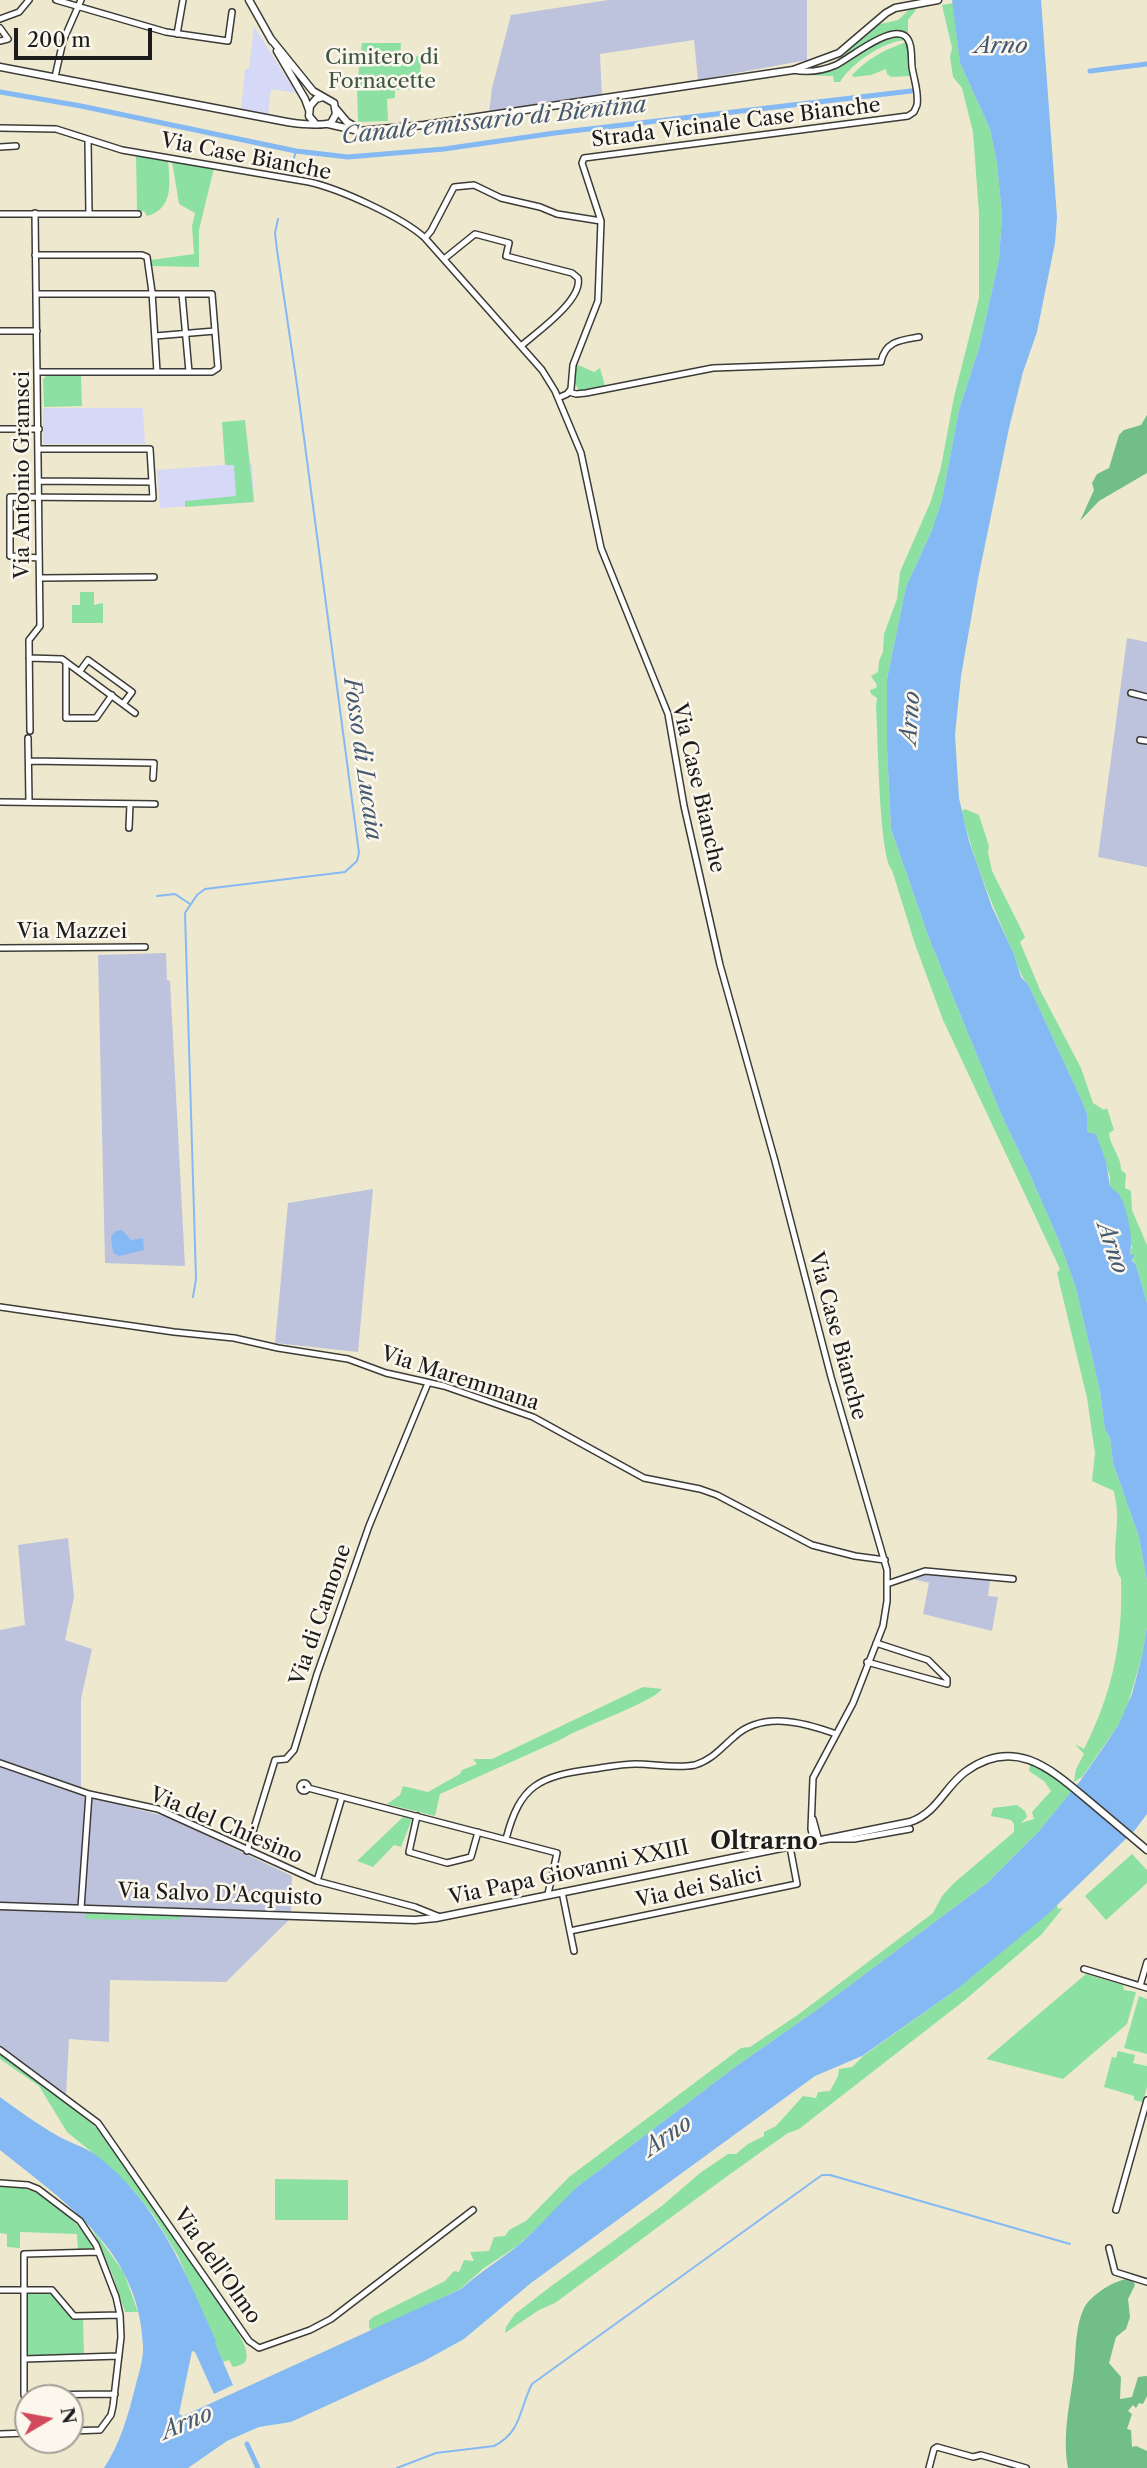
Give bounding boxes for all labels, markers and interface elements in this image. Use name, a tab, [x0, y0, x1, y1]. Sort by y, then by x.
scale bar	[18, 14, 156, 58]
text: 200 m	[27, 27, 91, 52]
water label: Arno	[974, 32, 1028, 60]
park label: Cimitero di Fornacette	[325, 45, 439, 95]
water label: Canale emissario di Bientina	[340, 91, 648, 151]
street label: Strada Vicinale Case Bianche	[590, 93, 882, 153]
street label: Via Case Bianche	[159, 128, 333, 186]
street label: Via Antonio Gramsci	[10, 371, 36, 579]
water label: Fosso di Lucaia	[337, 676, 387, 842]
water label: Arno	[895, 690, 927, 746]
street label: Via Case Bianche	[666, 701, 730, 875]
street label: Via Mazzei	[17, 919, 127, 945]
water label: Arno	[1090, 1218, 1134, 1278]
street label: Via Case Bianche	[802, 1249, 872, 1423]
street label: Via Maremmana	[378, 1342, 542, 1416]
street label: Via di Camone	[285, 1541, 357, 1689]
street label: Via del Chiesino	[146, 1782, 306, 1870]
district label: Oltrarno	[710, 1828, 818, 1856]
street label: Via Papa Giovanni XXIII	[447, 1835, 691, 1911]
street label: Via dei Salici	[634, 1862, 764, 1914]
street label: Via Salvo D'Acquisto	[117, 1879, 323, 1911]
water label: Arno	[638, 2109, 698, 2163]
street label: Via dell'Olmo	[168, 2203, 266, 2329]
north arrow	[14, 2384, 84, 2454]
water label: Arno	[157, 2400, 217, 2446]
text: N	[55, 2405, 81, 2426]

